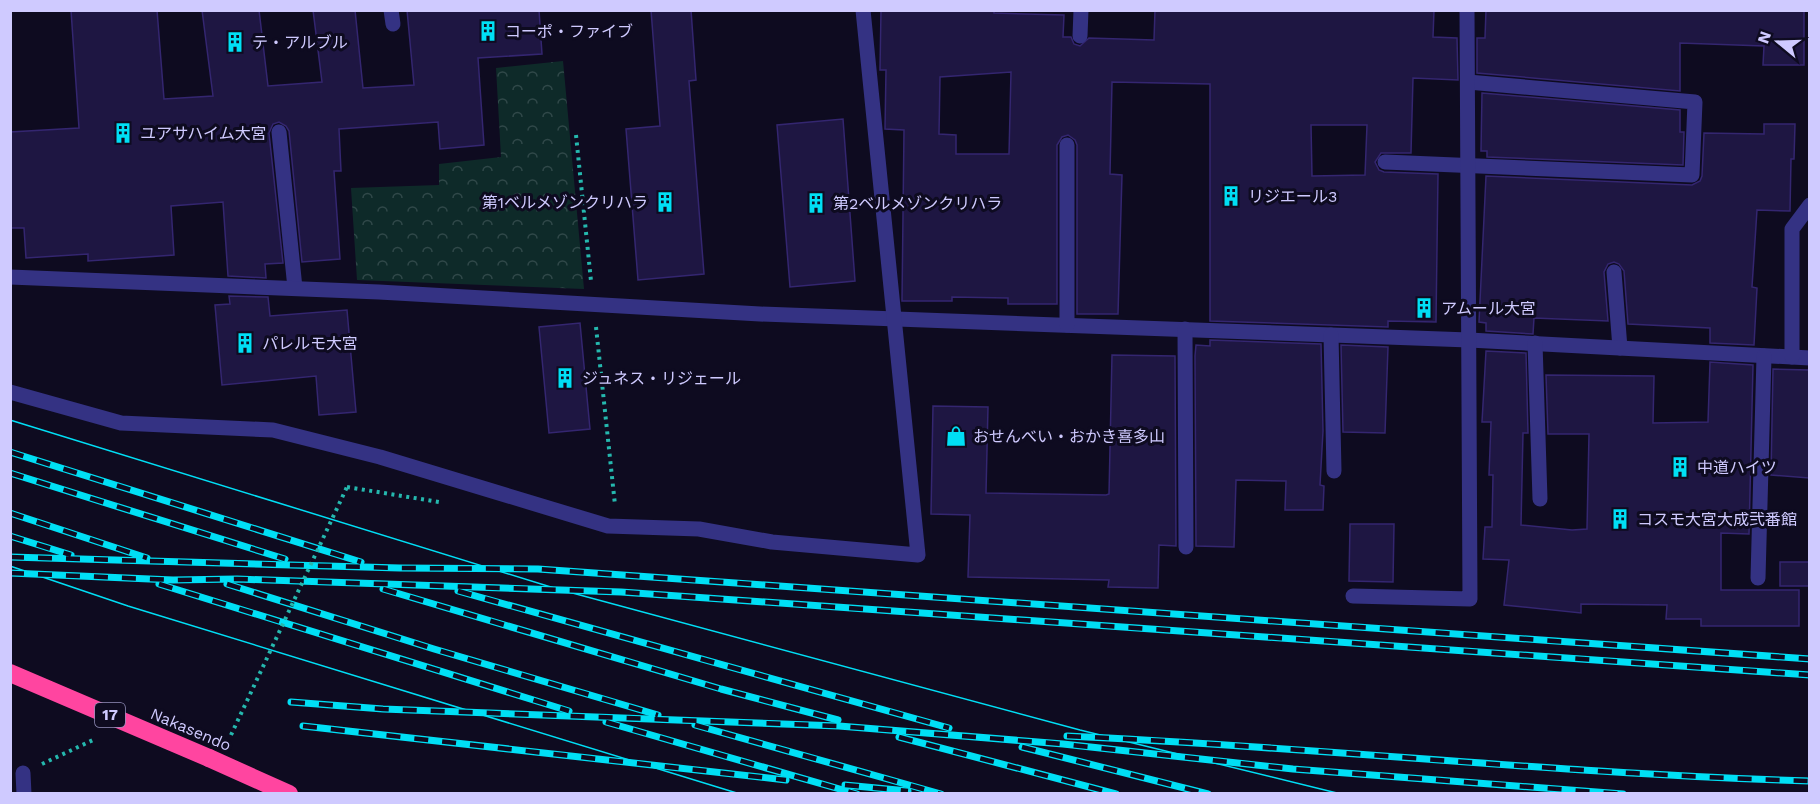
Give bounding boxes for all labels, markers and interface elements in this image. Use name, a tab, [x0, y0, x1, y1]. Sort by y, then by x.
north arrow	[1748, 12, 1808, 72]
building icon: コーポ・ファイブ	[476, 19, 500, 43]
place label: コーポ・ファイブ	[505, 22, 633, 41]
text: N	[1753, 29, 1775, 46]
building icon: テ・アルブル	[223, 30, 247, 54]
place label: テ・アルブル	[252, 33, 348, 52]
building icon: ユアサハイム大宮	[111, 121, 135, 145]
place label: ユアサハイム大宮	[140, 124, 267, 143]
building icon: リジエール3	[1219, 184, 1243, 208]
place label: リジエール3	[1248, 187, 1337, 206]
building icon: 第1ベルメゾンクリハラ	[653, 190, 677, 214]
building icon: 第2ベルメゾンクリハラ	[804, 191, 828, 215]
place label: 第1ベルメゾンクリハラ	[482, 193, 648, 212]
place label: 第2ベルメゾンクリハラ	[833, 194, 1002, 213]
building icon: アムール大宮	[1412, 296, 1436, 320]
place label: アムール大宮	[1441, 299, 1536, 318]
building icon: パレルモ大宮	[233, 331, 257, 355]
place label: パレルモ大宮	[262, 334, 358, 353]
building icon: ジュネス・リジェール	[553, 366, 577, 390]
place label: ジュネス・リジェール	[582, 369, 741, 388]
shop icon: おせんべい・おかき喜多山	[944, 424, 968, 448]
place label: おせんべい・おかき喜多山	[973, 427, 1165, 446]
building icon: 中道ハイツ	[1668, 455, 1692, 479]
place label: 中道ハイツ	[1697, 458, 1777, 477]
building icon: コスモ大宮大成弐番館	[1608, 507, 1632, 531]
place label: コスモ大宮大成弐番館	[1637, 510, 1797, 529]
road number: 17	[95, 703, 125, 727]
street label: Nakasendo	[148, 704, 234, 755]

